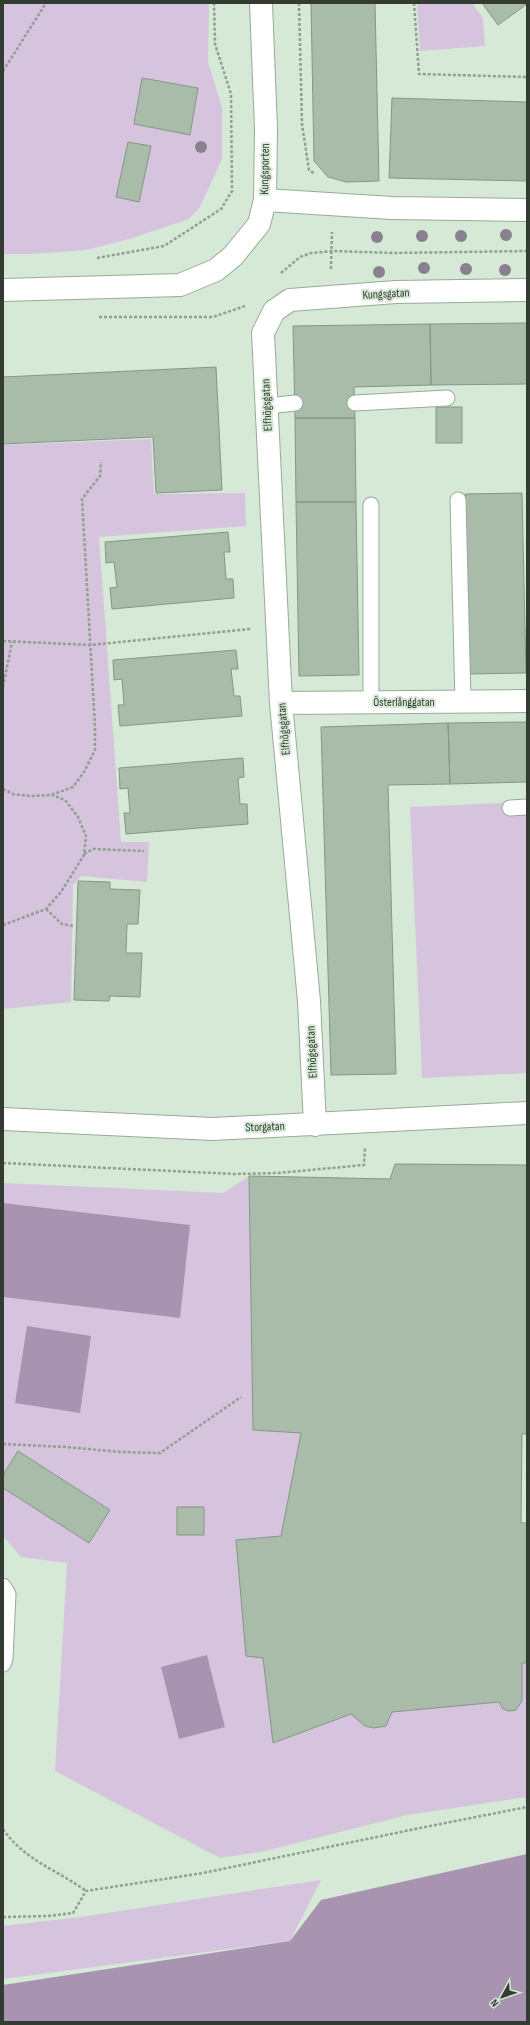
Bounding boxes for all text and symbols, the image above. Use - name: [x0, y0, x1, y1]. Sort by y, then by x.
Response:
- street label: Kungsporten: [257, 143, 273, 195]
- street label: Kungsgatan: [362, 285, 410, 303]
- street label: Elfhögsgatan: [258, 378, 276, 432]
- street label: Österlånggatan: [373, 695, 435, 710]
- street label: Elfhögsgatan: [274, 702, 294, 756]
- street label: Elfhögsgatan: [303, 1025, 321, 1079]
- street label: Storgatan: [245, 1119, 285, 1135]
- north arrow: [482, 1977, 522, 2017]
- text: N: [488, 1997, 502, 2010]

